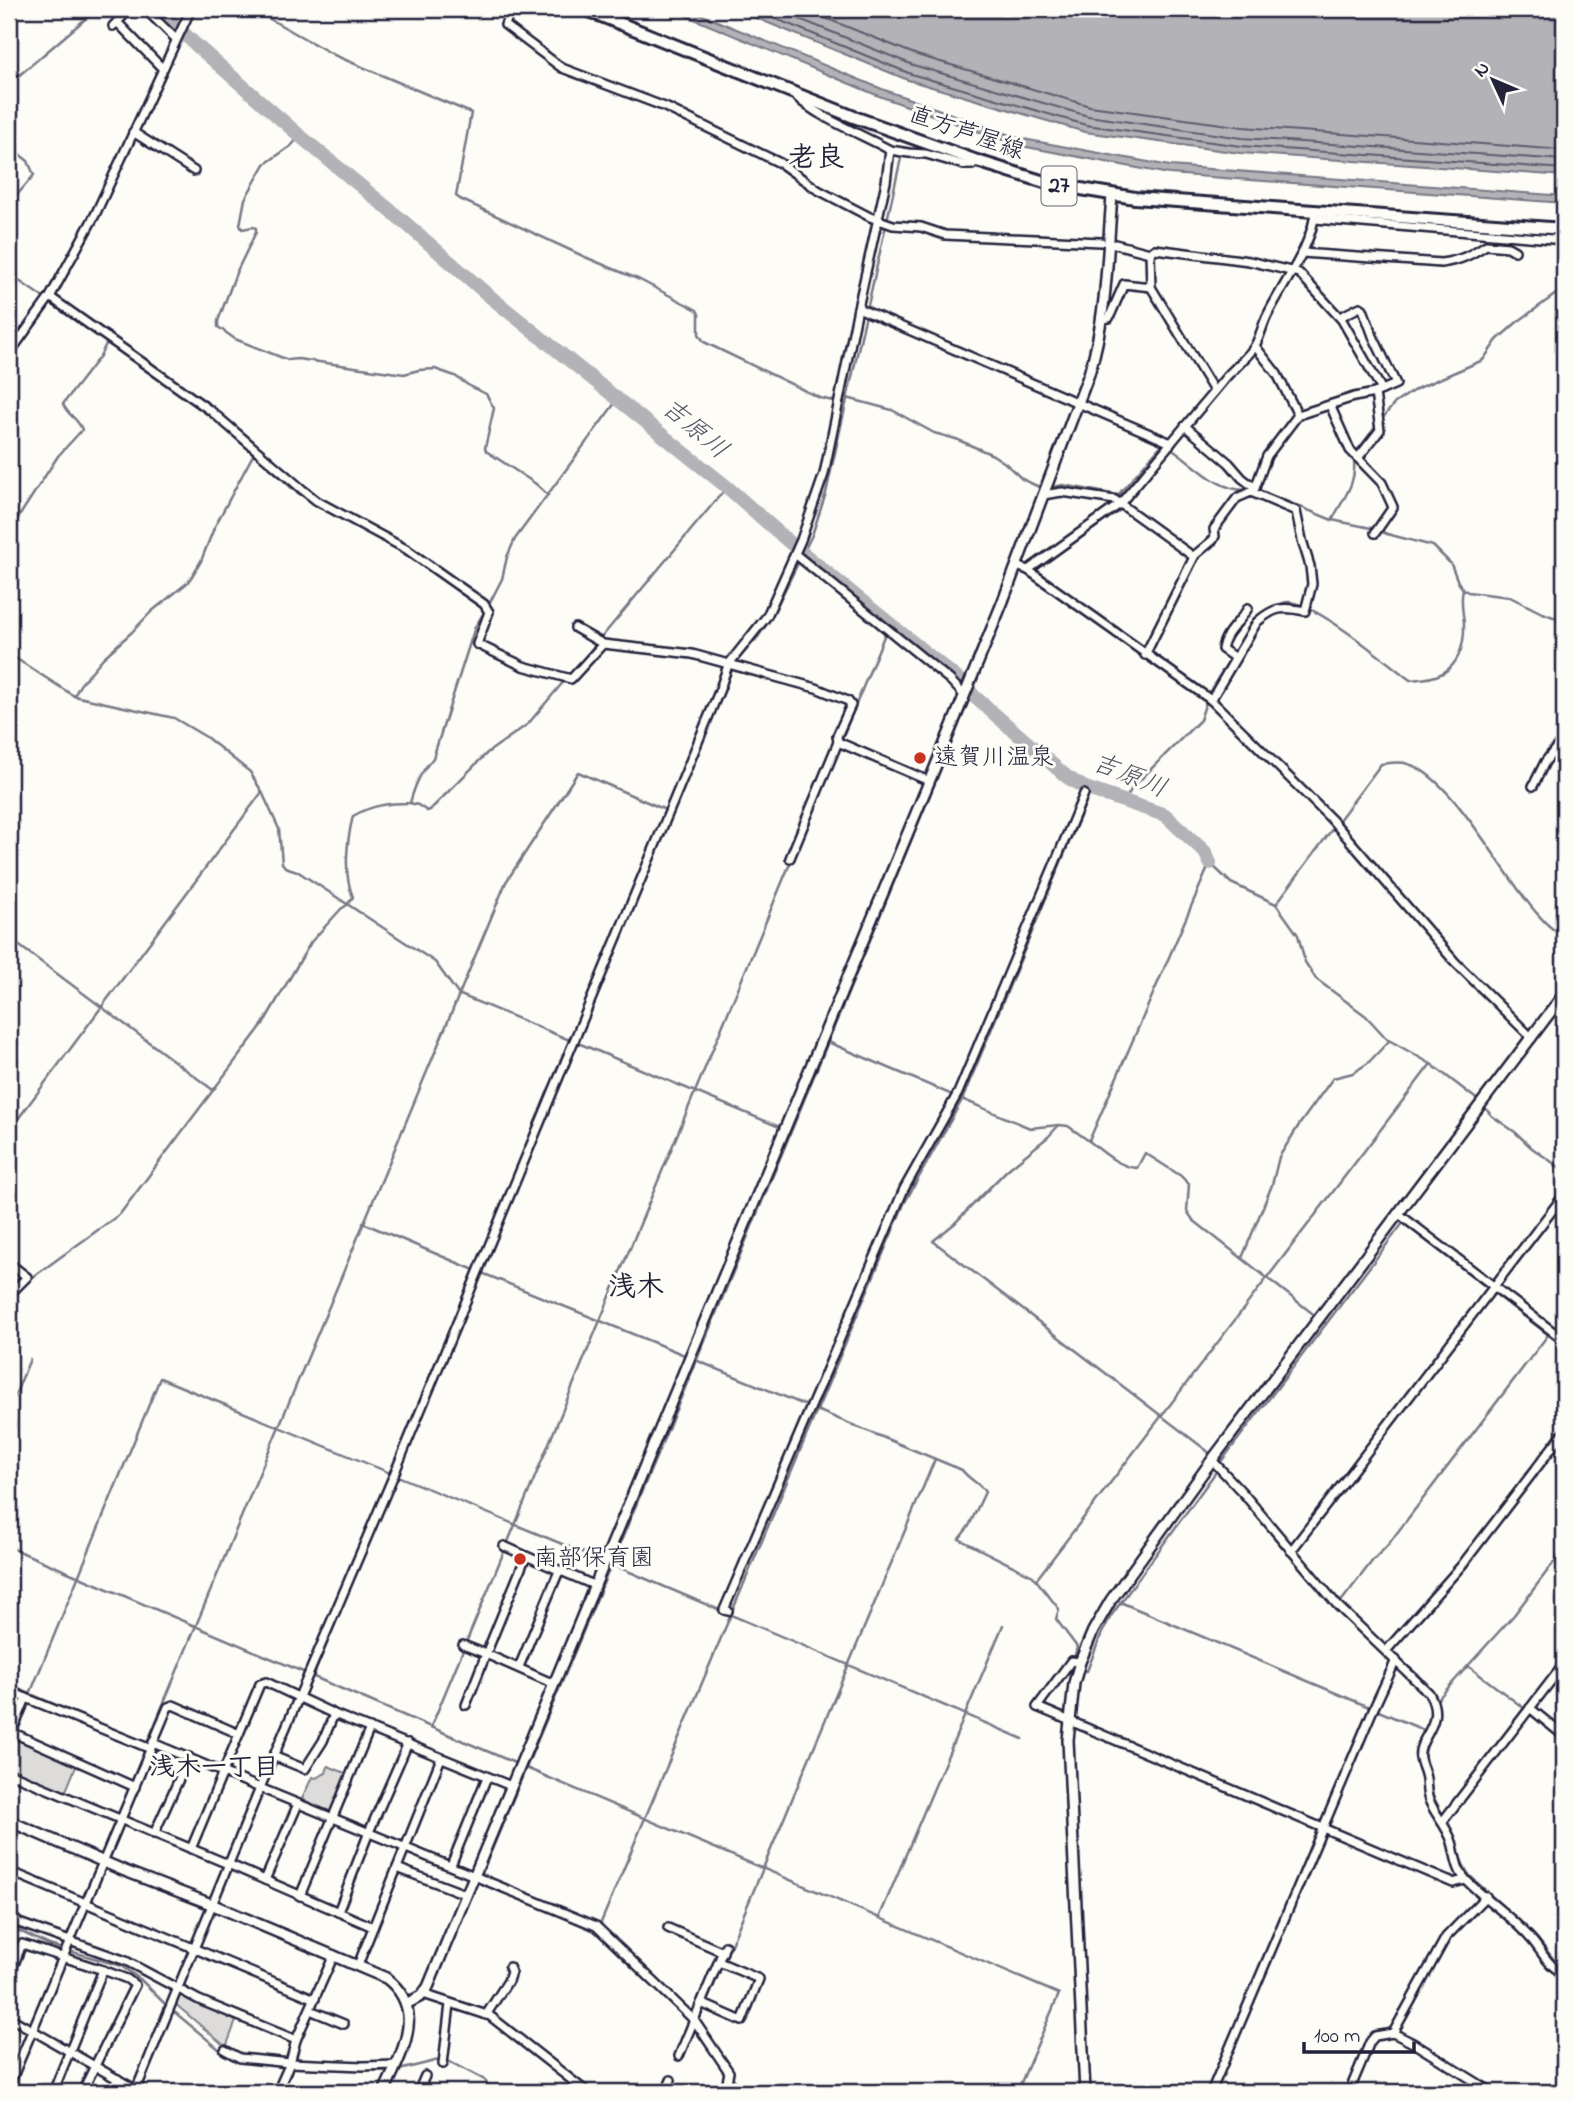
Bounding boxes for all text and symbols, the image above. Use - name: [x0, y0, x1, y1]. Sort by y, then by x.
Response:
- north arrow: [1458, 46, 1528, 116]
- text: N: [1468, 56, 1497, 84]
- street label: 直方芦屋線: [904, 98, 1028, 170]
- district label: 老良: [788, 139, 844, 180]
- road number: 27: [1042, 167, 1076, 206]
- water label: 吉原川: [652, 390, 736, 470]
- place label: 遠賀川温泉: [934, 741, 1054, 776]
- water label: 吉原川: [1086, 745, 1172, 809]
- marker: 遠賀川温泉: [912, 750, 928, 766]
- district label: 浅木: [608, 1268, 664, 1309]
- place label: 南部保育園: [534, 1542, 654, 1577]
- marker: 南部保育園: [512, 1551, 528, 1567]
- district label: 浅木一丁目: [149, 1750, 279, 1788]
- scale bar: [1304, 2010, 1414, 2054]
- text: 100 m: [1314, 2022, 1360, 2052]

